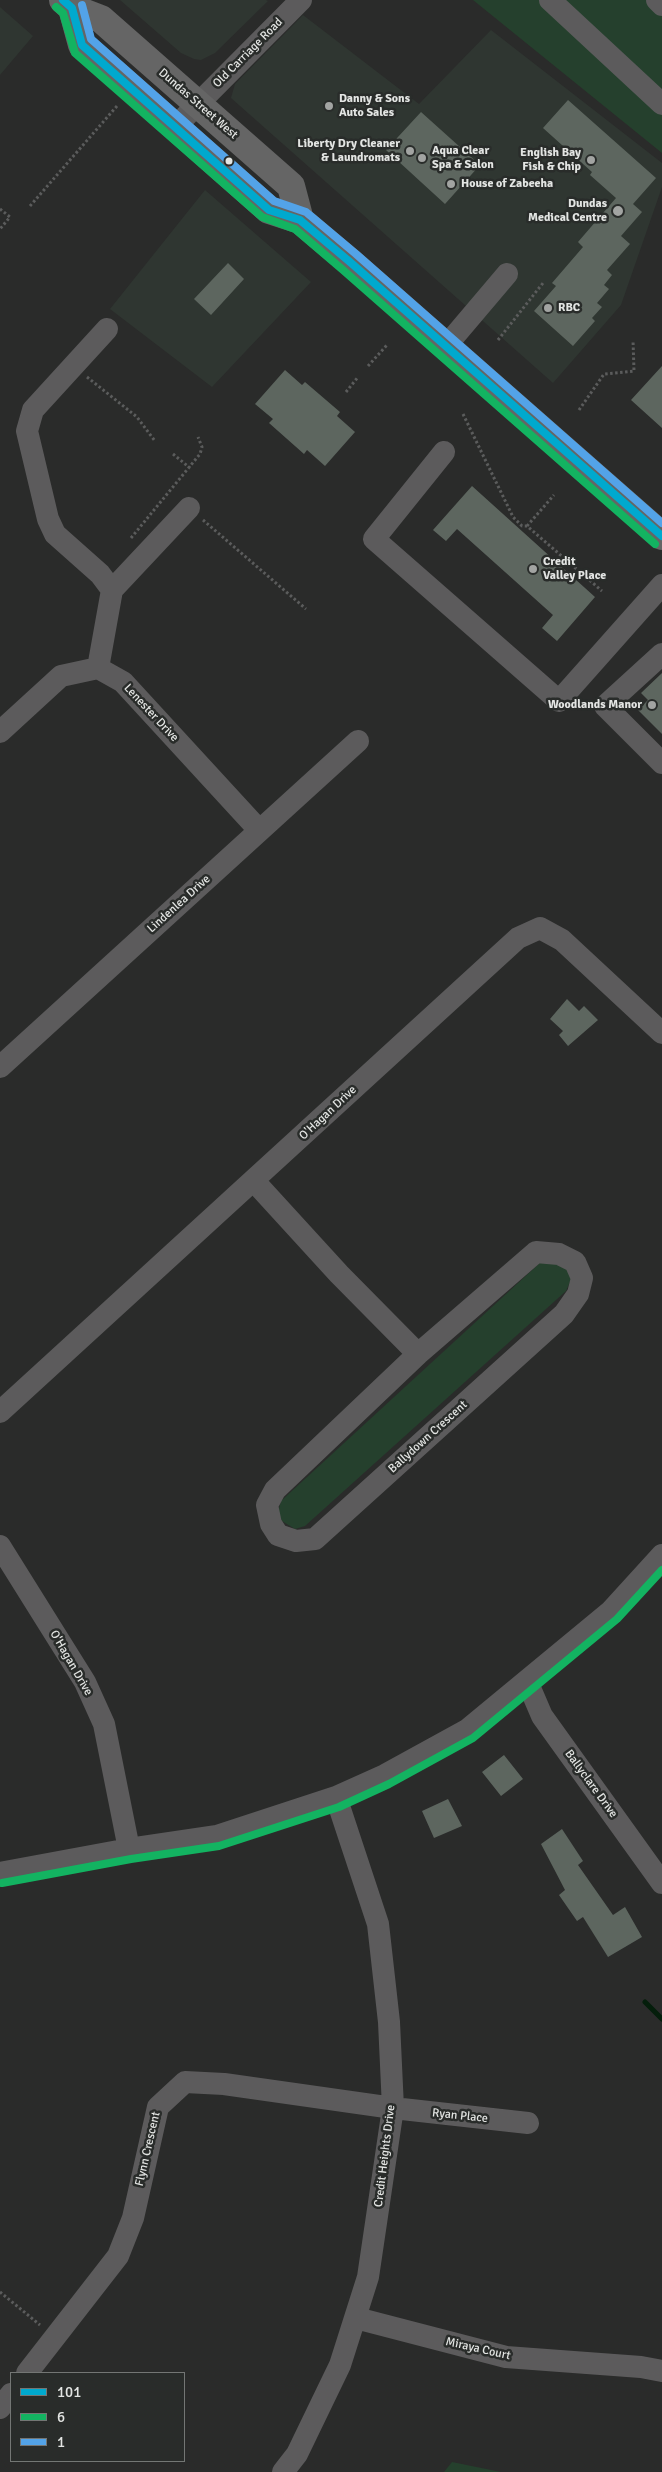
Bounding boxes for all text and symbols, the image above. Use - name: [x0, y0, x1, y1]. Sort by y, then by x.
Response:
- street label: Old Carriage Road: [210, 15, 286, 91]
- street label: Dundas Street West: [155, 66, 241, 142]
- place label: Danny & Sons Auto Sales: [339, 92, 410, 120]
- marker: Danny & Sons Auto Sales: [323, 100, 335, 112]
- place label: Liberty Dry Cleaner & Laundromats: [297, 137, 400, 165]
- place label: Aqua Clear Spa & Salon: [432, 144, 494, 172]
- marker: Liberty Dry Cleaner & Laundromats: [404, 145, 416, 157]
- place label: English Bay Fish & Chip: [520, 146, 581, 174]
- marker: Aqua Clear Spa & Salon: [416, 152, 428, 164]
- marker: English Bay Fish & Chip: [585, 154, 597, 166]
- unlabelled marker: [224, 156, 234, 166]
- place label: House of Zabeeha: [461, 177, 553, 191]
- marker: House of Zabeeha: [445, 178, 457, 190]
- place label: Dundas Medical Centre: [528, 197, 607, 225]
- marker: Dundas Medical Centre: [611, 204, 625, 218]
- place label: RBC: [558, 301, 580, 315]
- marker: RBC: [542, 302, 554, 314]
- place label: Credit Valley Place: [543, 555, 606, 583]
- marker: Credit Valley Place: [527, 563, 539, 575]
- street label: Lenester Drive: [121, 681, 181, 745]
- place label: Woodlands Manor: [548, 698, 642, 712]
- marker: Woodlands Manor: [646, 699, 658, 711]
- street label: Lindenlea Drive: [145, 872, 213, 936]
- street label: O'Hagan Drive: [296, 1083, 360, 1143]
- street label: Ballydown Crescent: [386, 1398, 470, 1476]
- street label: O'Hagan Drive: [47, 1628, 95, 1698]
- street label: Ballyclare Drive: [562, 1747, 620, 1821]
- street label: Credit Heights Drive: [372, 2104, 398, 2208]
- street label: Ryan Place: [431, 2106, 489, 2126]
- street label: Flynn Crescent: [132, 2110, 164, 2188]
- street label: Miraya Court: [444, 2335, 512, 2363]
- legend: [10, 2372, 185, 2462]
- text: 101: [57, 2383, 81, 2401]
- text: 6: [57, 2408, 65, 2426]
- text: 1: [57, 2433, 65, 2451]

